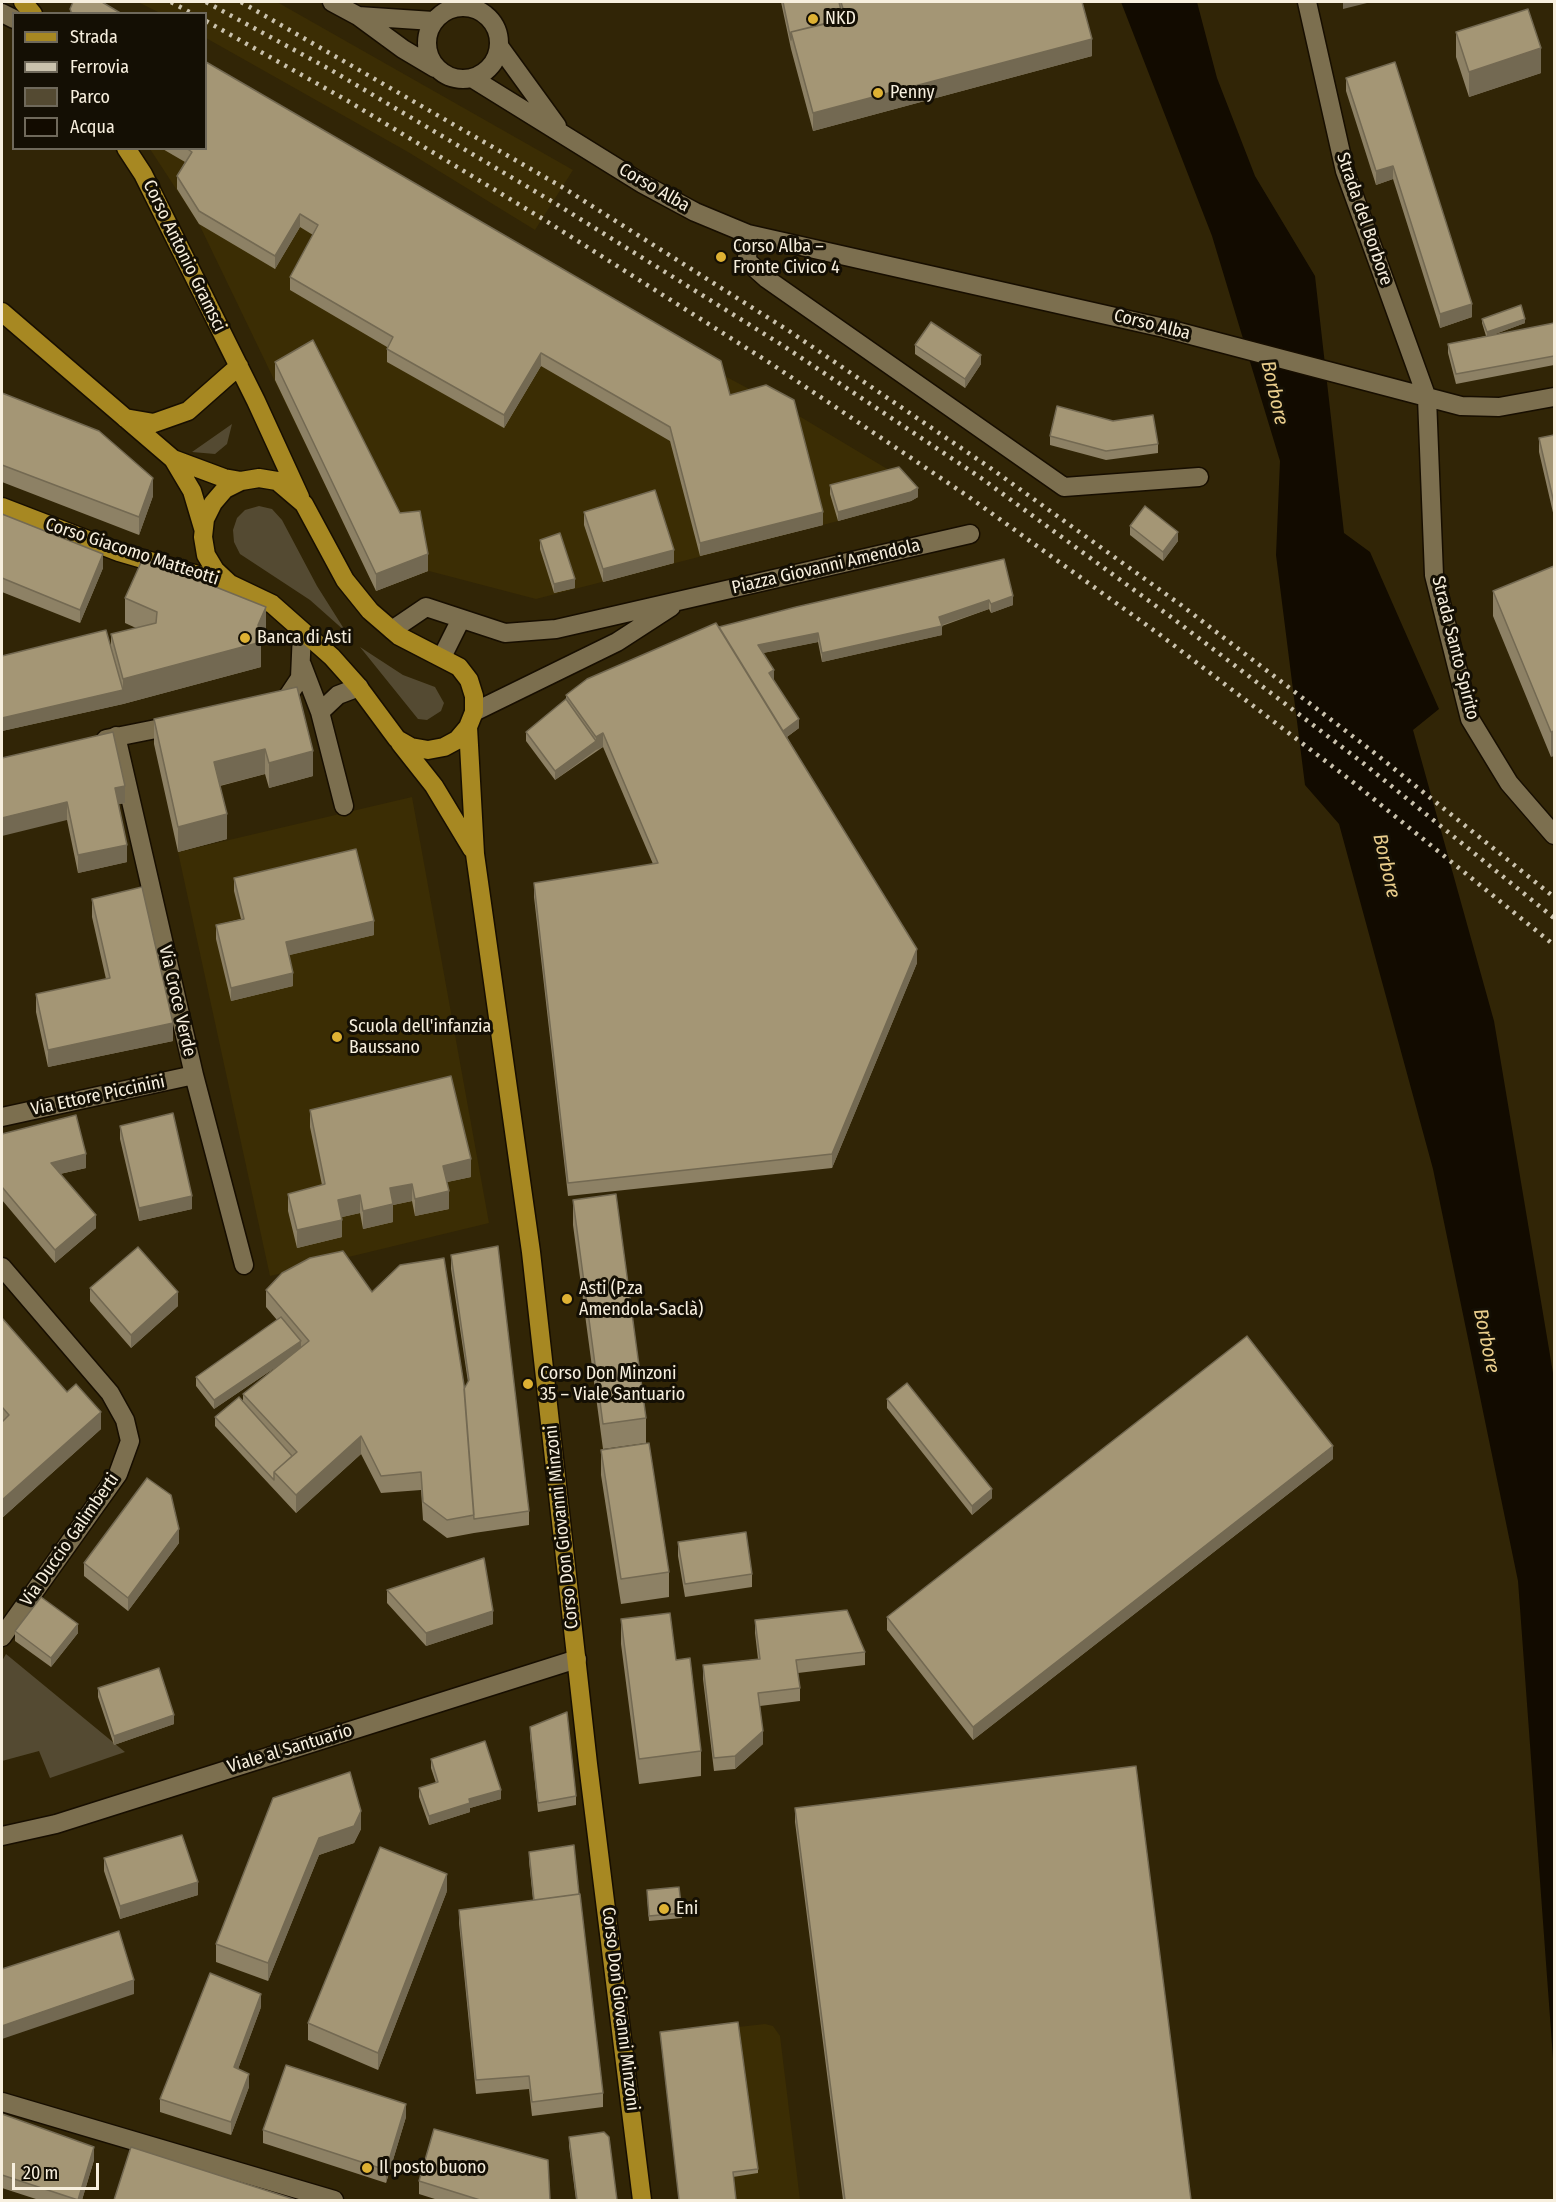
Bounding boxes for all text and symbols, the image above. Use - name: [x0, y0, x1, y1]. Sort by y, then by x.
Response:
- place label: NKD: [825, 8, 856, 30]
- legend: [12, 12, 207, 150]
- marker: NKD: [806, 12, 820, 26]
- text: Strada: [70, 26, 118, 48]
- text: Ferrovia: [70, 56, 129, 78]
- place label: Penny: [890, 82, 935, 104]
- text: Parco: [70, 86, 110, 108]
- marker: Penny: [871, 86, 885, 100]
- text: Acqua: [70, 116, 115, 138]
- street label: Strada del Borbore: [1331, 150, 1397, 288]
- street label: Corso Alba: [615, 159, 693, 217]
- street label: Corso Antonio Gramsci: [138, 177, 230, 335]
- place label: Corso Alba – Fronte Civico 4: [733, 236, 840, 278]
- marker: Corso Alba – Fronte Civico 4: [714, 250, 728, 264]
- street label: Corso Alba: [1111, 305, 1193, 345]
- water label: Borbore: [1255, 359, 1293, 427]
- street label: Corso Giacomo Matteotti: [42, 514, 222, 590]
- street label: Piazza Giovanni Amendola: [730, 535, 922, 599]
- street label: Strada Santo Spirito: [1427, 574, 1483, 722]
- place label: Banca di Asti: [257, 627, 352, 649]
- marker: Banca di Asti: [238, 631, 252, 645]
- water label: Borbore: [1367, 832, 1405, 900]
- street label: Via Croce Verde: [154, 943, 200, 1059]
- place label: Scuola dell'infanzia Baussano: [349, 1016, 491, 1058]
- marker: Scuola dell'infanzia Baussano: [330, 1030, 344, 1044]
- street label: Via Ettore Piccinini: [29, 1071, 167, 1121]
- place label: Asti (P.za Amendola-Saclà): [579, 1278, 703, 1320]
- marker: Asti (P.za Amendola-Saclà): [560, 1292, 574, 1306]
- water label: Borbore: [1467, 1307, 1505, 1375]
- place label: Corso Don Minzoni 35 – Viale Santuario: [540, 1363, 685, 1406]
- marker: Corso Don Minzoni 35 – Viale Santuario: [521, 1377, 535, 1391]
- street label: Corso Don Giovanni Minzoni: [541, 1424, 583, 1630]
- street label: Via Duccio Galimberti: [16, 1469, 124, 1611]
- street label: Viale al Santuario: [225, 1720, 355, 1778]
- place label: Eni: [676, 1898, 698, 1920]
- marker: Eni: [657, 1902, 671, 1916]
- street label: Corso Don Giovanni Minzoni: [597, 1906, 643, 2112]
- scale bar: [15, 2151, 102, 2189]
- place label: Il posto buono: [379, 2157, 486, 2179]
- marker: Il posto buono: [360, 2161, 374, 2175]
- text: 20 m: [23, 2162, 58, 2184]

